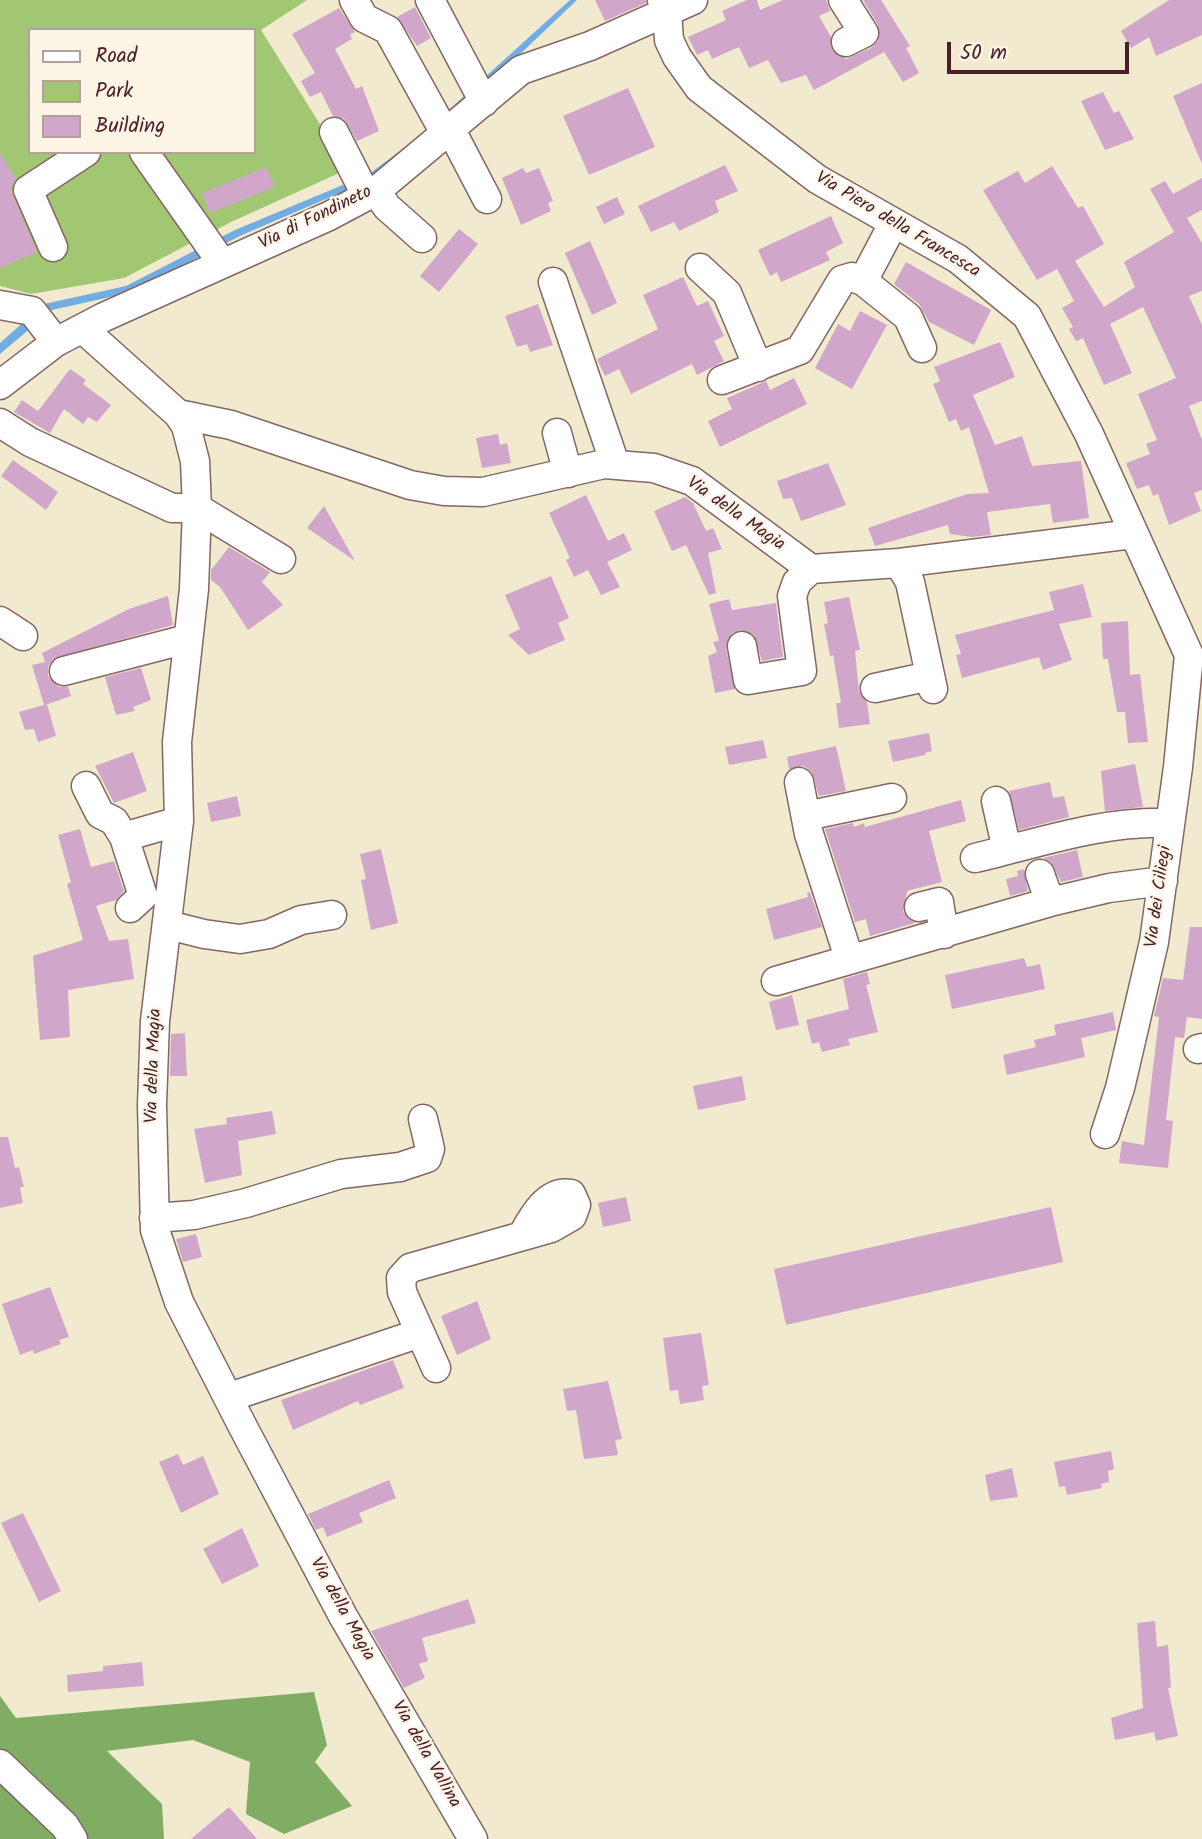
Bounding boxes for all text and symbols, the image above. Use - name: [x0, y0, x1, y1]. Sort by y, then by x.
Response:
- legend: [28, 28, 256, 154]
- scale bar: [950, 28, 1132, 72]
- text: 50 m: [960, 37, 1007, 70]
- text: Road: [95, 40, 137, 73]
- text: Park: [95, 75, 133, 108]
- text: Building: [95, 110, 165, 143]
- street label: Via Piero della Francesca: [811, 168, 983, 284]
- street label: Via di Fondineto: [256, 182, 376, 256]
- street label: Via della Magia: [682, 473, 788, 557]
- street label: Via dei Ciliegi: [1142, 845, 1178, 949]
- street label: Via della Magia: [142, 1008, 168, 1124]
- street label: Via della Magia: [304, 1554, 378, 1666]
- street label: Via della Vallina: [386, 1698, 464, 1812]

